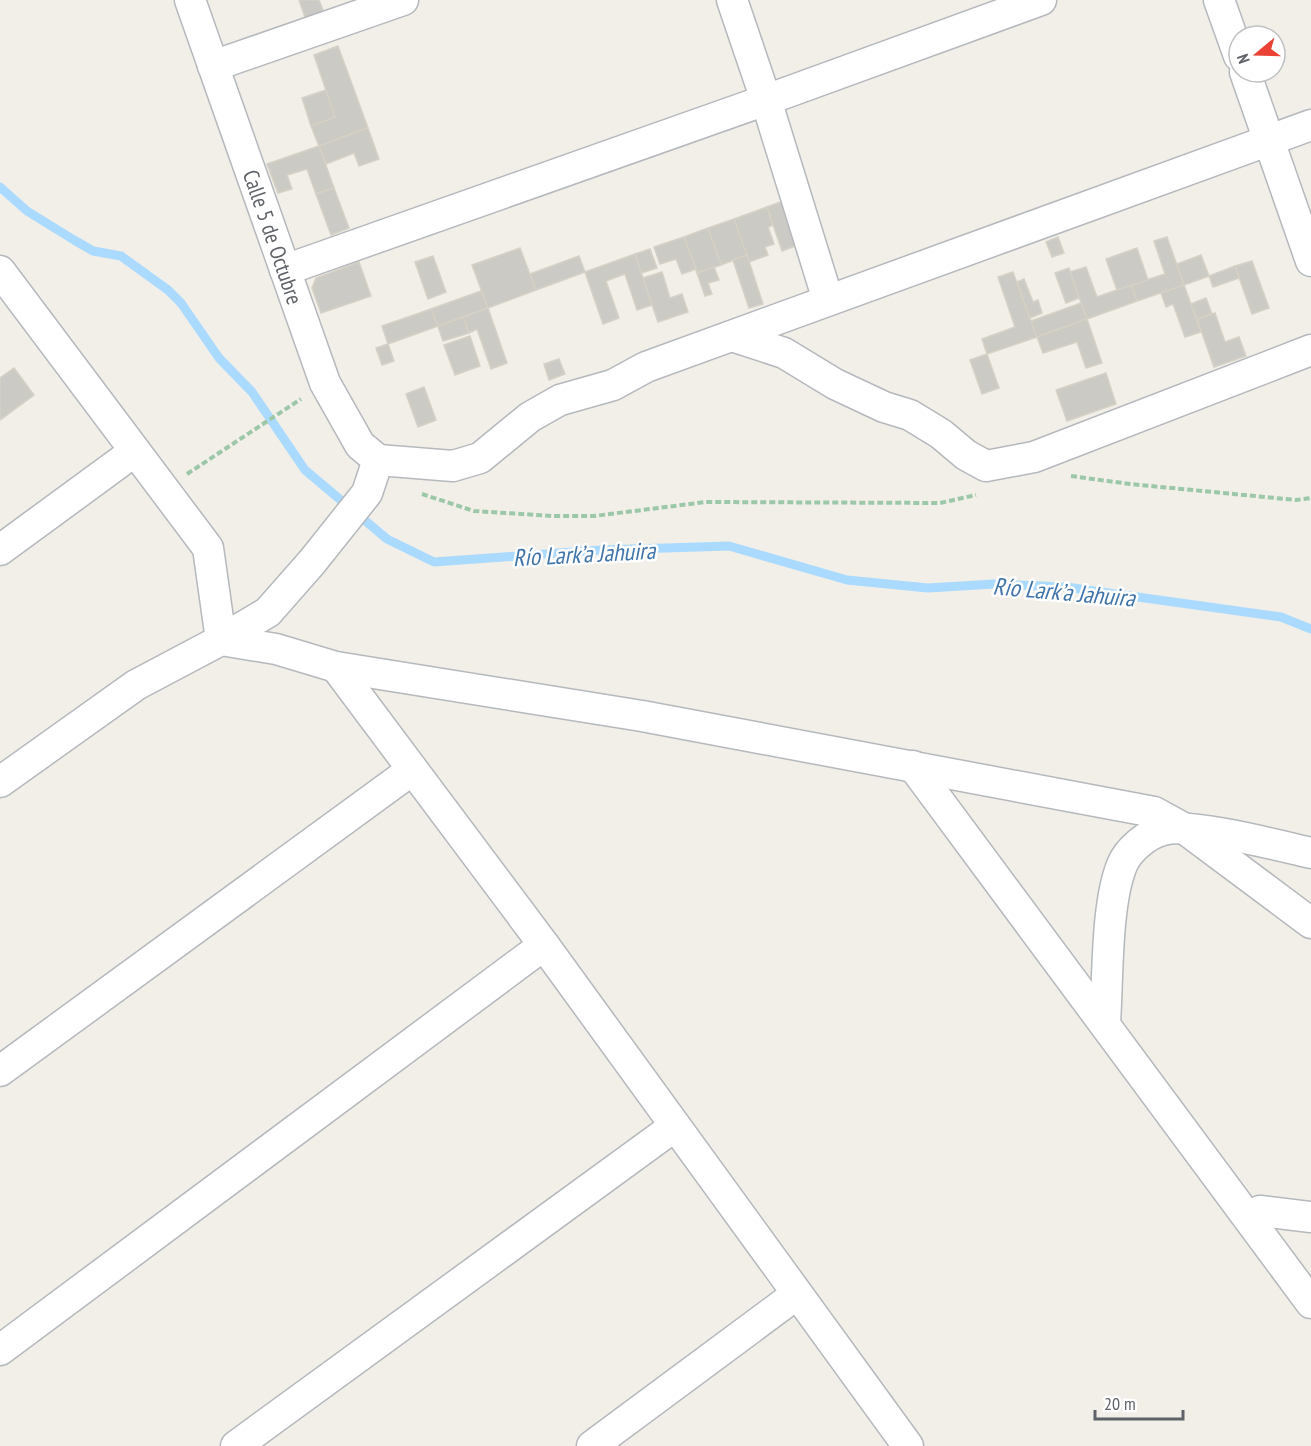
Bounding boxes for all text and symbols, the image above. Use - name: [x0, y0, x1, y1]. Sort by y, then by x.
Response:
- north arrow: [1227, 24, 1287, 84]
- text: N: [1232, 52, 1254, 66]
- street label: Calle 5 de Octubre: [237, 166, 309, 308]
- water label: Río Lark’a Jahuira: [512, 535, 657, 573]
- water label: Río Lark’a Jahuira: [992, 570, 1138, 614]
- scale bar: [1095, 1383, 1184, 1421]
- text: 20 m: [1104, 1392, 1136, 1415]

